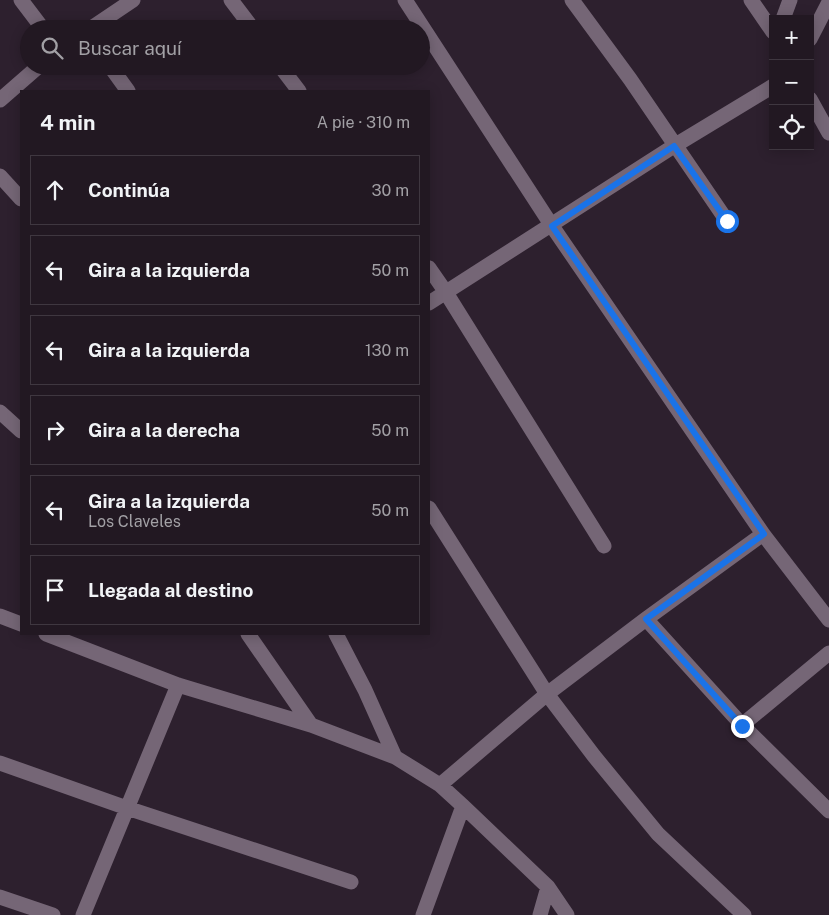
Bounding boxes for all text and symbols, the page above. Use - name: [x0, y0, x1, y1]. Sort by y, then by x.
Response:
- map controls: [769, 15, 814, 150]
- button: +: [769, 15, 814, 60]
- search box: [20, 20, 430, 75]
- icon: search: [38, 34, 66, 62]
- text: Buscar aquí: [78, 37, 182, 59]
- button: −: [769, 60, 814, 105]
- button: locate: [769, 105, 814, 150]
- text: 4 min: [40, 110, 95, 135]
- text: A pie · 310 m: [317, 113, 410, 132]
- icon: ahead: [41, 176, 69, 204]
- text: Continúa: [88, 179, 170, 201]
- text: 30 m: [372, 181, 409, 200]
- route start: [716, 210, 739, 233]
- icon: left: [41, 256, 69, 284]
- text: Gira a la izquierda: [88, 259, 250, 281]
- text: 50 m: [371, 261, 409, 280]
- icon: left: [41, 336, 69, 364]
- text: Gira a la izquierda: [88, 339, 250, 361]
- text: 130 m: [365, 341, 409, 360]
- icon: right: [41, 416, 69, 444]
- text: Gira a la derecha: [88, 419, 240, 441]
- text: 50 m: [371, 421, 409, 440]
- text: Gira a la izquierda: [88, 490, 250, 512]
- icon: left: [41, 496, 69, 524]
- text: 50 m: [371, 501, 409, 520]
- text: Los Claveles: [88, 512, 181, 531]
- icon: arrive: [41, 576, 69, 604]
- text: Llegada al destino: [88, 579, 253, 601]
- route end: [731, 715, 754, 738]

